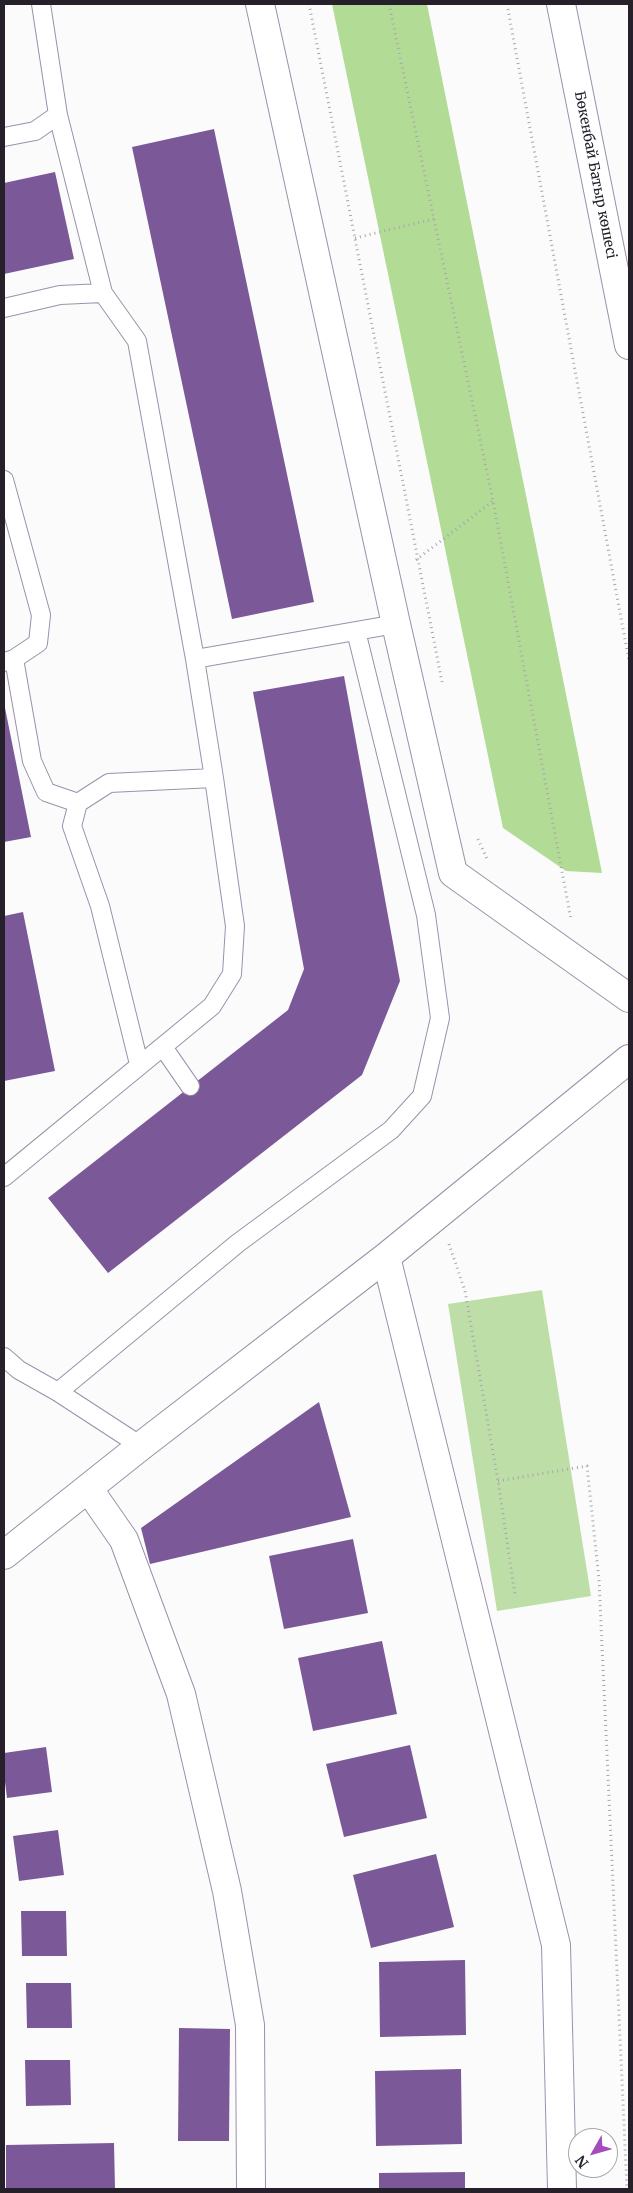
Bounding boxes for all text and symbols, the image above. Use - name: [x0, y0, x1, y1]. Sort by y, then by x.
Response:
- street label: Бөкенбай Батыр көшесі: [570, 90, 620, 260]
- north arrow: [568, 2128, 618, 2178]
- text: N: [571, 2152, 592, 2172]

